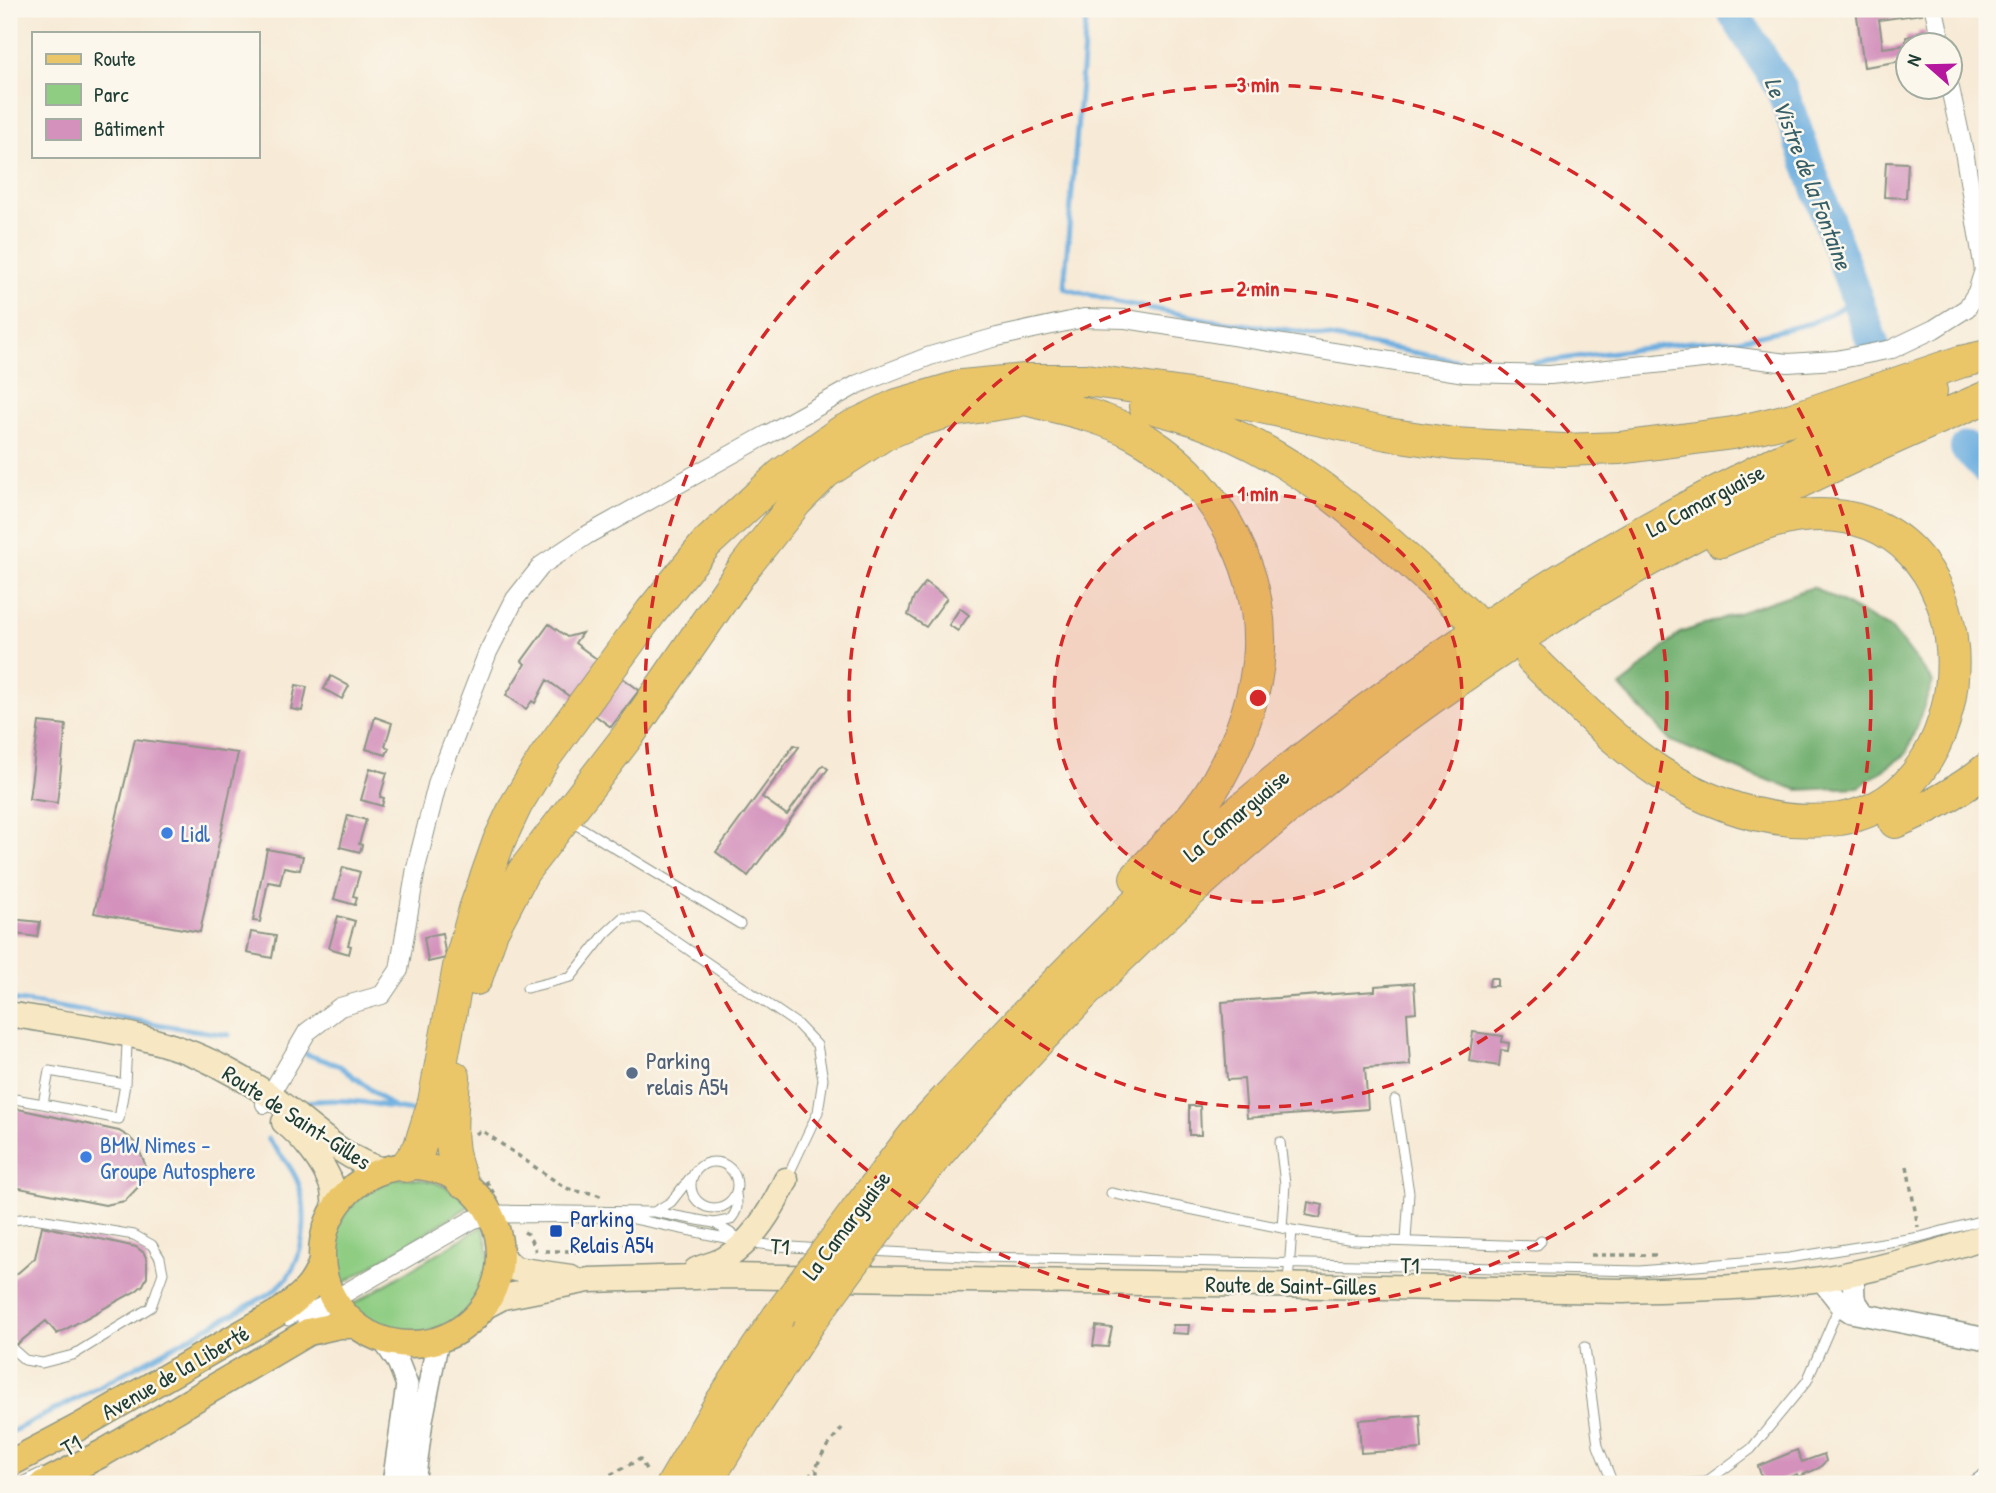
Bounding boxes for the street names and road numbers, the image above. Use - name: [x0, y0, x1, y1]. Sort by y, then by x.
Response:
- street label: La Camarguaise: [1641, 456, 1769, 544]
- street label: La Camarguaise: [1176, 761, 1296, 869]
- street label: Route de Saint-Gilles: [217, 1057, 377, 1177]
- street label: La Camarguaise: [795, 1164, 897, 1286]
- street label: T1: [769, 1230, 791, 1262]
- street label: T1: [1400, 1249, 1420, 1281]
- street label: Route de Saint-Gilles: [1205, 1268, 1377, 1302]
- street label: Avenue de la Liberté: [95, 1317, 255, 1427]
- street label: T1: [55, 1427, 87, 1463]

